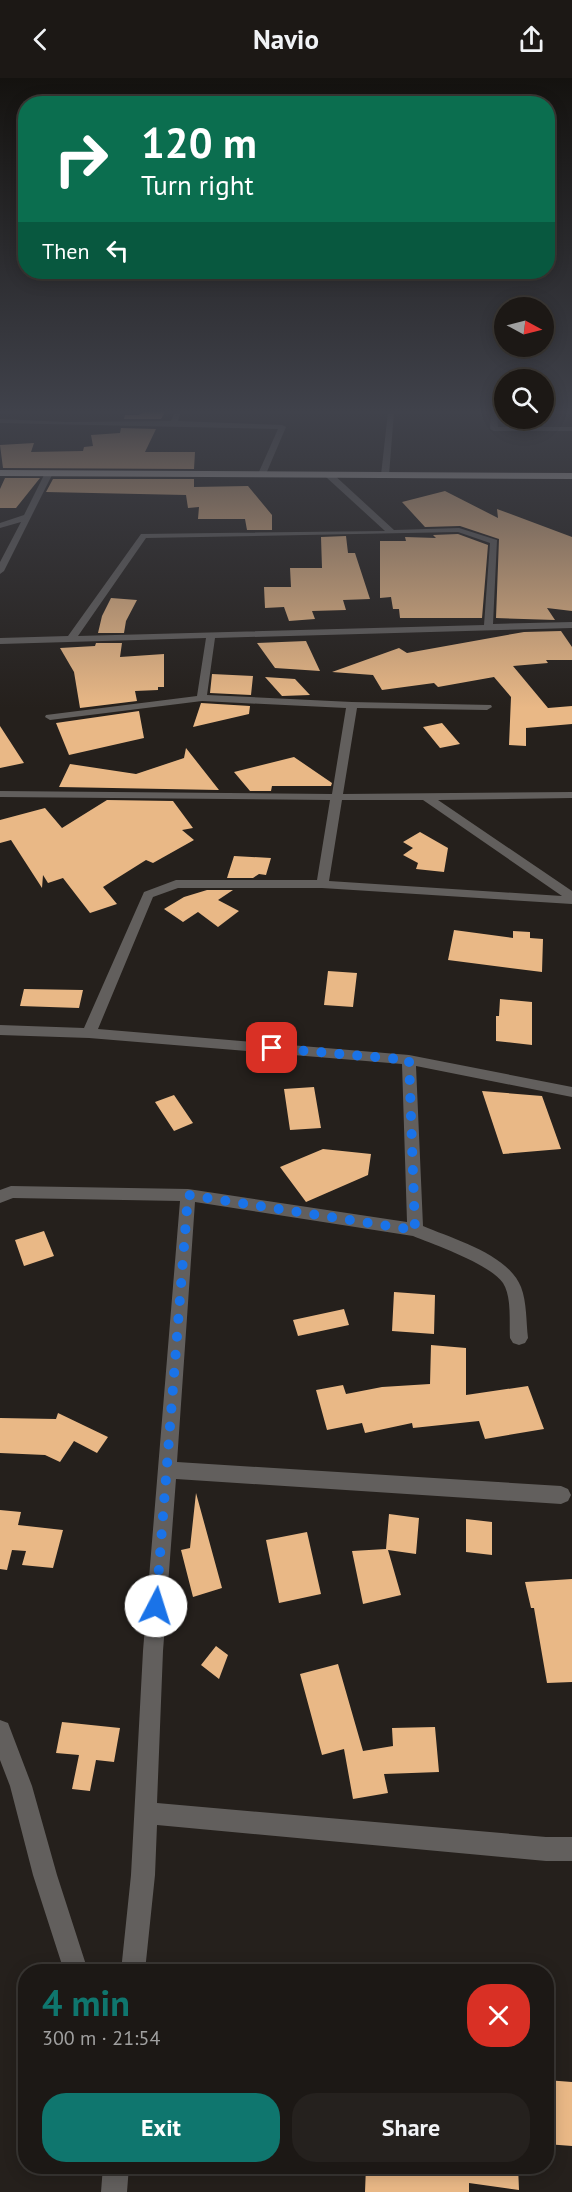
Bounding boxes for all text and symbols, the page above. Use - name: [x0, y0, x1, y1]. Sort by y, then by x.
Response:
- text: Navio: [253, 22, 319, 56]
- icon: back: [24, 23, 57, 56]
- icon: share: [515, 23, 548, 56]
- text: 120 m: [141, 115, 257, 170]
- icon: right: [42, 120, 120, 198]
- text: Turn right: [141, 168, 254, 202]
- icon: left: [101, 234, 134, 267]
- text: Then: [42, 237, 89, 265]
- north arrow: [494, 297, 554, 357]
- map controls: [494, 297, 554, 429]
- button: search: [494, 369, 554, 429]
- pin: [246, 1022, 297, 1073]
- icon: arrive: [255, 1031, 288, 1064]
- position arrow: [124, 1574, 188, 1638]
- text: 4 min: [42, 1979, 130, 2026]
- button: close: [467, 1984, 530, 2047]
- text: 300 m · 21:54: [42, 2025, 160, 2051]
- button: Exit: [42, 2093, 280, 2162]
- button: Share: [292, 2093, 530, 2162]

